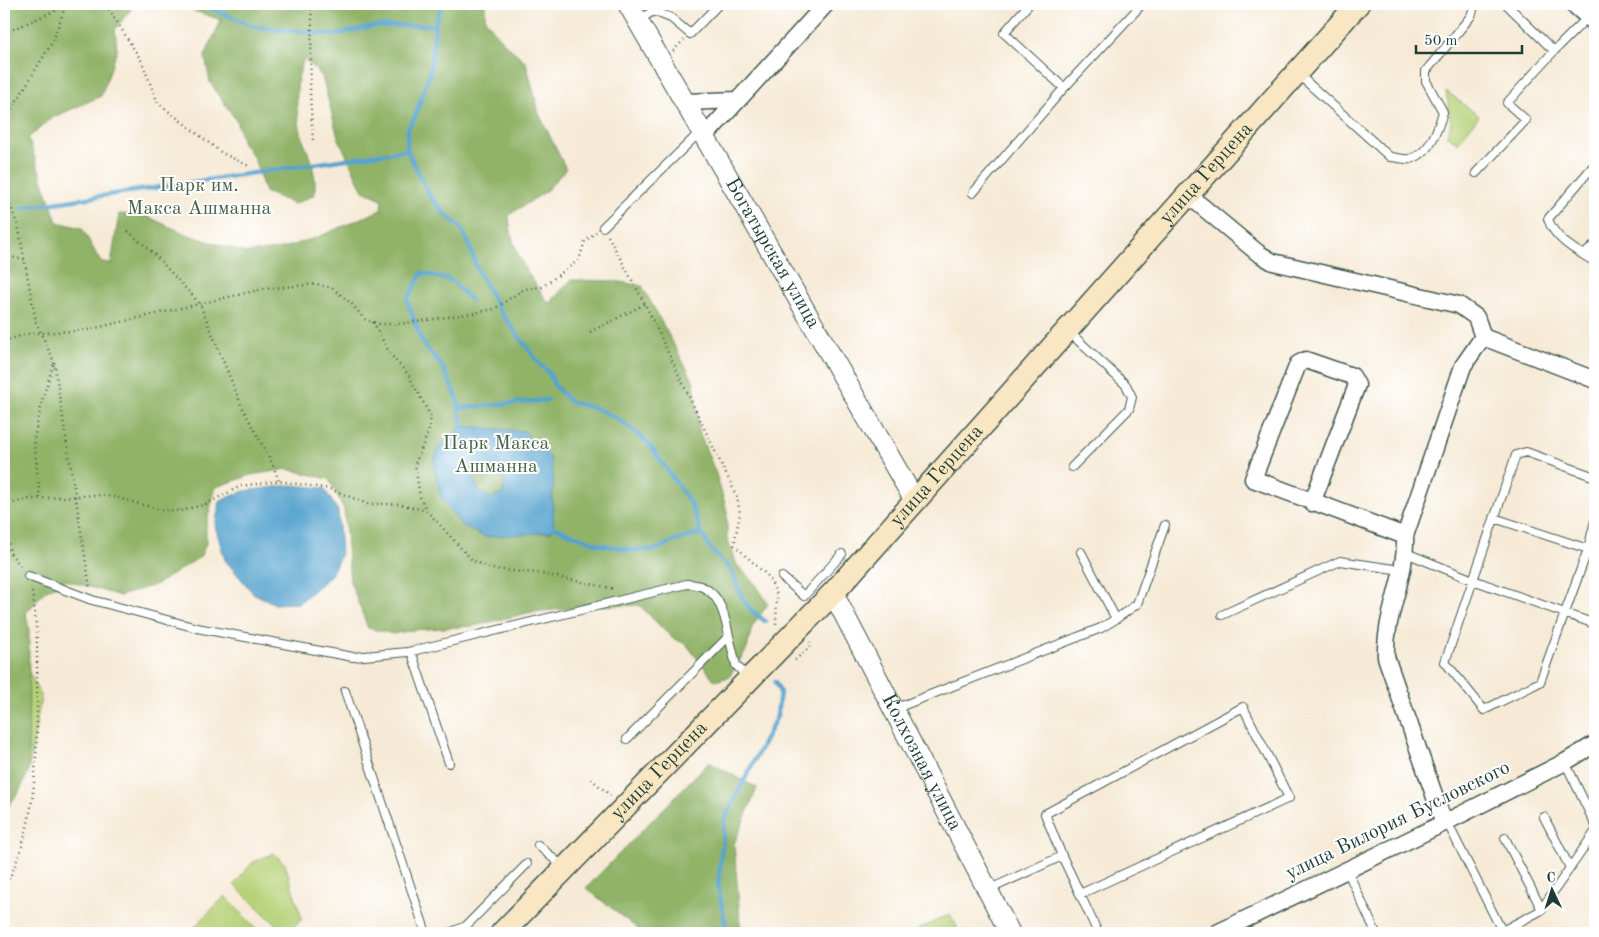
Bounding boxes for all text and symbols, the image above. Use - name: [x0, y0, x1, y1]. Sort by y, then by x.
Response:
- scale bar: [1416, 22, 1523, 54]
- text: 50 m: [1424, 34, 1458, 49]
- street label: улица Герцена: [1156, 119, 1257, 229]
- street label: Богатырская улица: [721, 175, 823, 332]
- park label: Парк им. Макса Ашманна: [127, 176, 271, 219]
- street label: улица Герцена: [887, 421, 988, 531]
- park label: Парк Макса Ашманна: [443, 434, 550, 477]
- street label: Колхозная улица: [877, 691, 965, 834]
- street label: улица Герцена: [607, 718, 712, 824]
- street label: улица Вилория Бусловского: [1283, 758, 1513, 884]
- north arrow: [1526, 864, 1576, 914]
- text: С: [1546, 871, 1556, 885]

